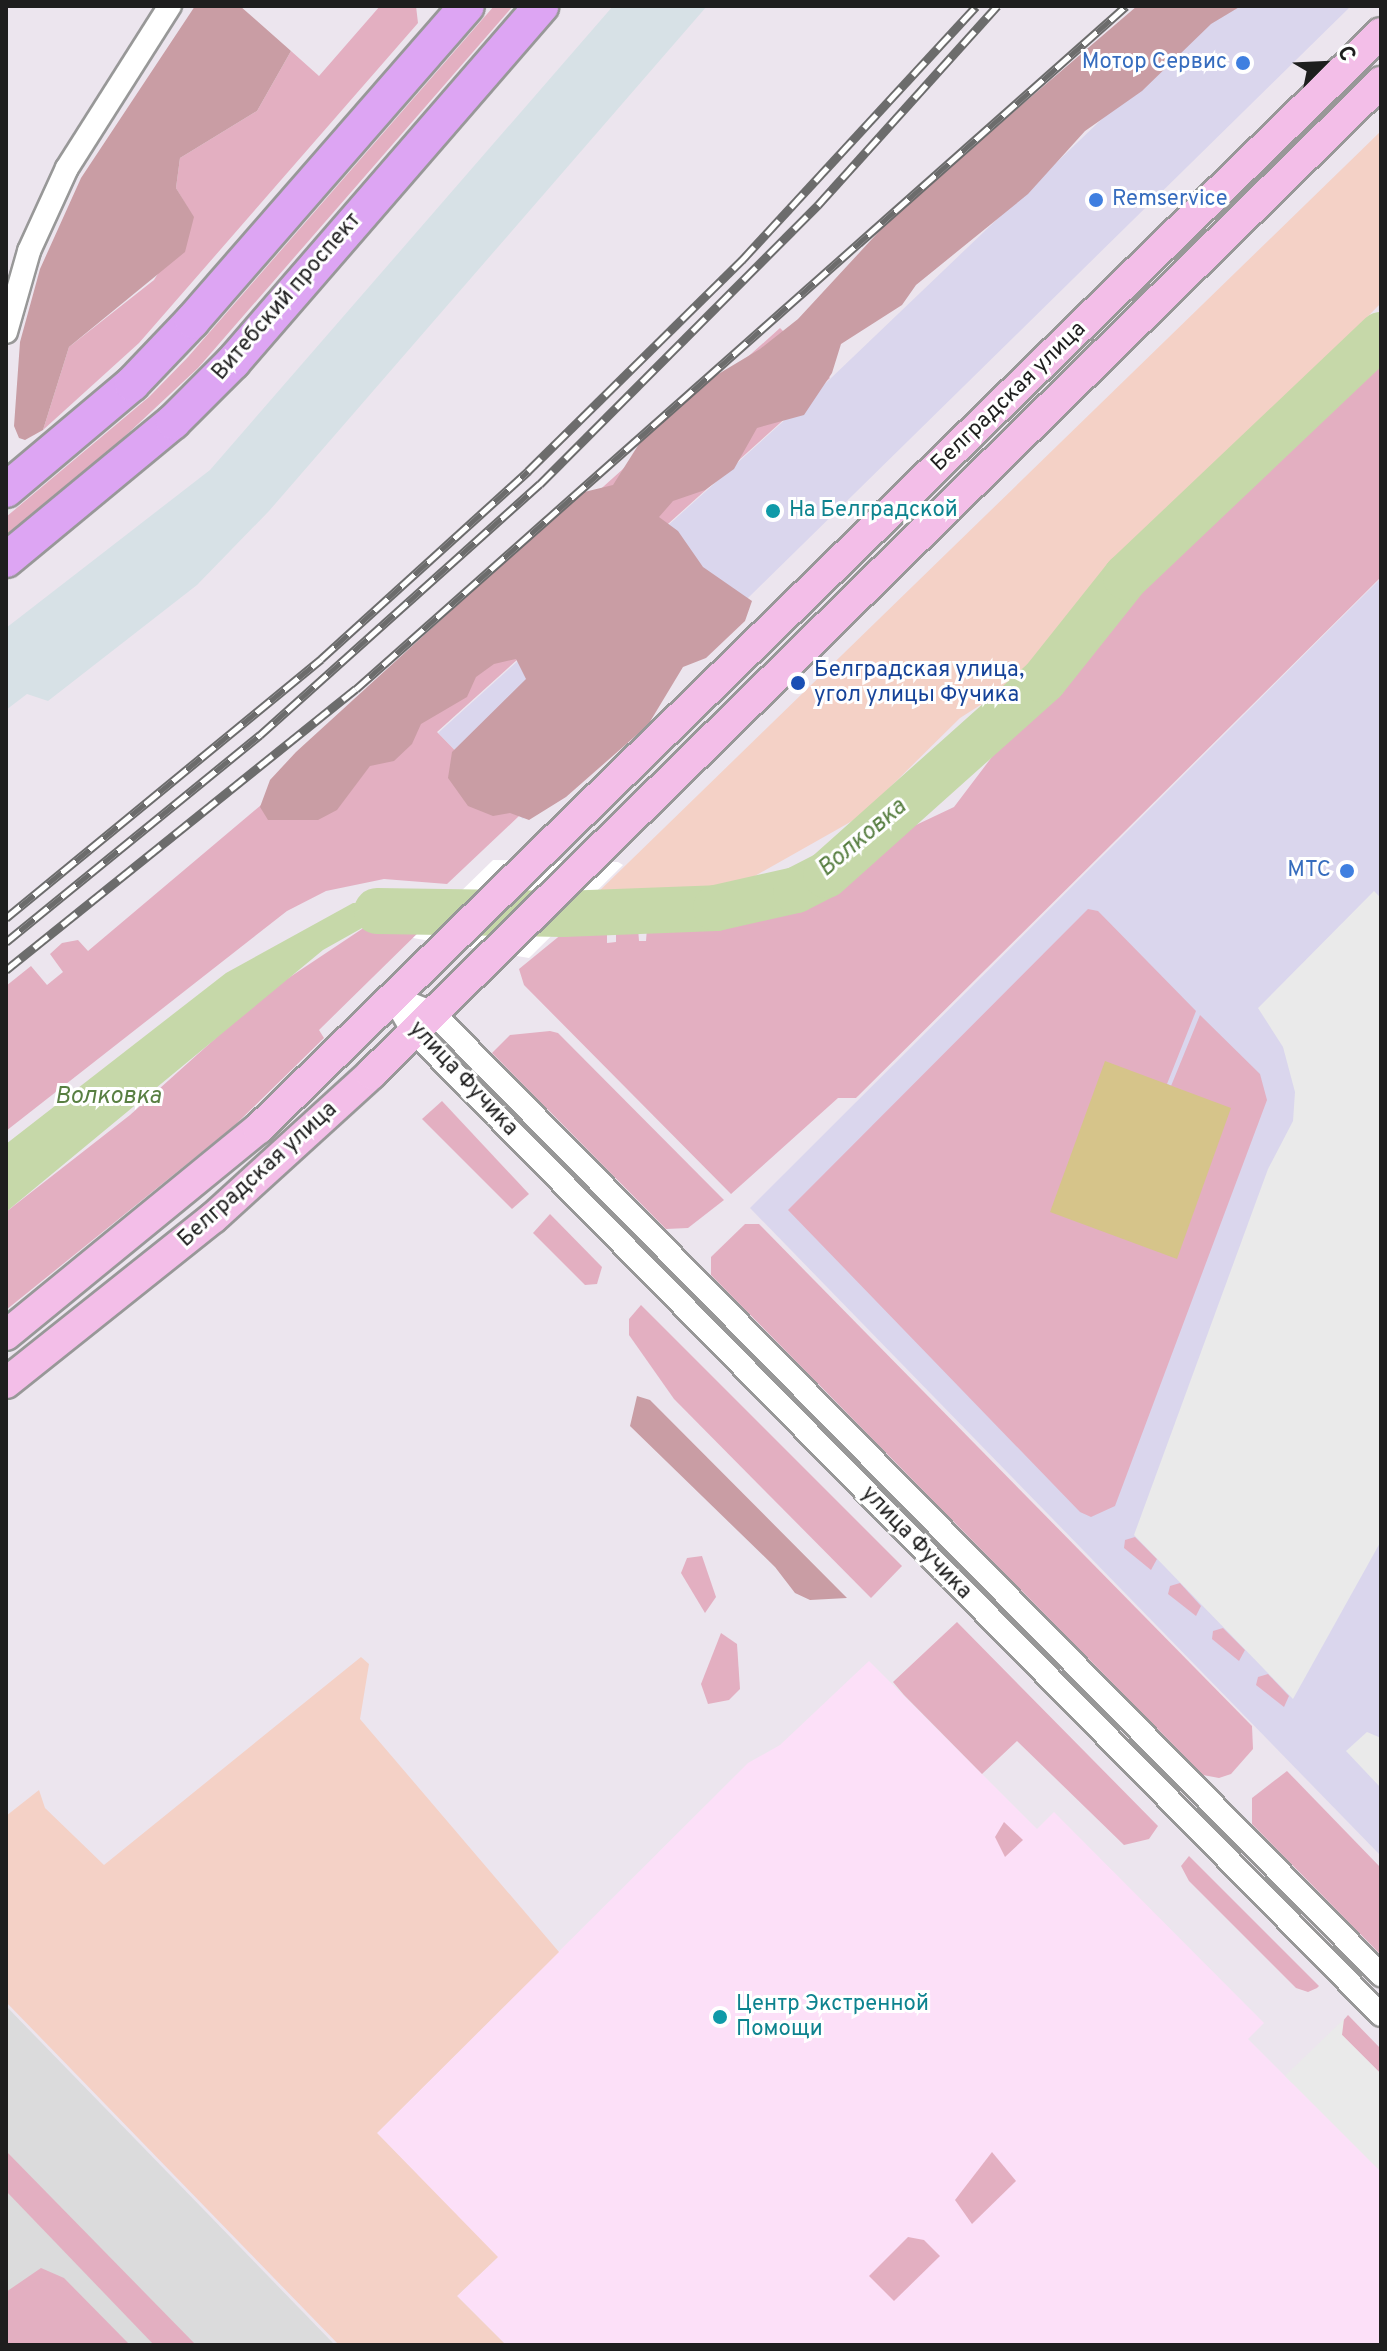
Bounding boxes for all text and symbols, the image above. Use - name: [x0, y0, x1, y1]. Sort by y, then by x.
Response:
- north arrow: [1283, 24, 1363, 104]
- text: С: [1330, 42, 1361, 66]
- place label: Мотор Сервис: [1082, 50, 1227, 76]
- marker: Мотор Сервис: [1234, 54, 1252, 72]
- place label: Remservice: [1112, 187, 1228, 213]
- marker: Remservice: [1087, 191, 1105, 209]
- street label: Витебский проспект: [207, 208, 367, 386]
- street label: Белградская улица: [926, 316, 1092, 478]
- place label: На Белградской: [789, 498, 958, 524]
- marker: На Белградской: [764, 502, 782, 520]
- place label: Белградская улица, угол улицы Фучика: [814, 657, 1024, 708]
- marker: Белградская улица, угол улицы Фучика: [789, 674, 807, 692]
- water label: Волковка: [813, 794, 913, 884]
- place label: МТС: [1287, 858, 1331, 884]
- marker: МТС: [1338, 862, 1356, 880]
- street label: улица Фучика: [403, 1016, 523, 1142]
- water label: Волковка: [55, 1084, 161, 1112]
- street label: Белградская улица: [173, 1097, 343, 1253]
- street label: улица Фучика: [855, 1481, 977, 1605]
- place label: Центр Экстренной Помощи: [736, 1991, 929, 2042]
- marker: Центр Экстренной Помощи: [711, 2008, 729, 2026]

